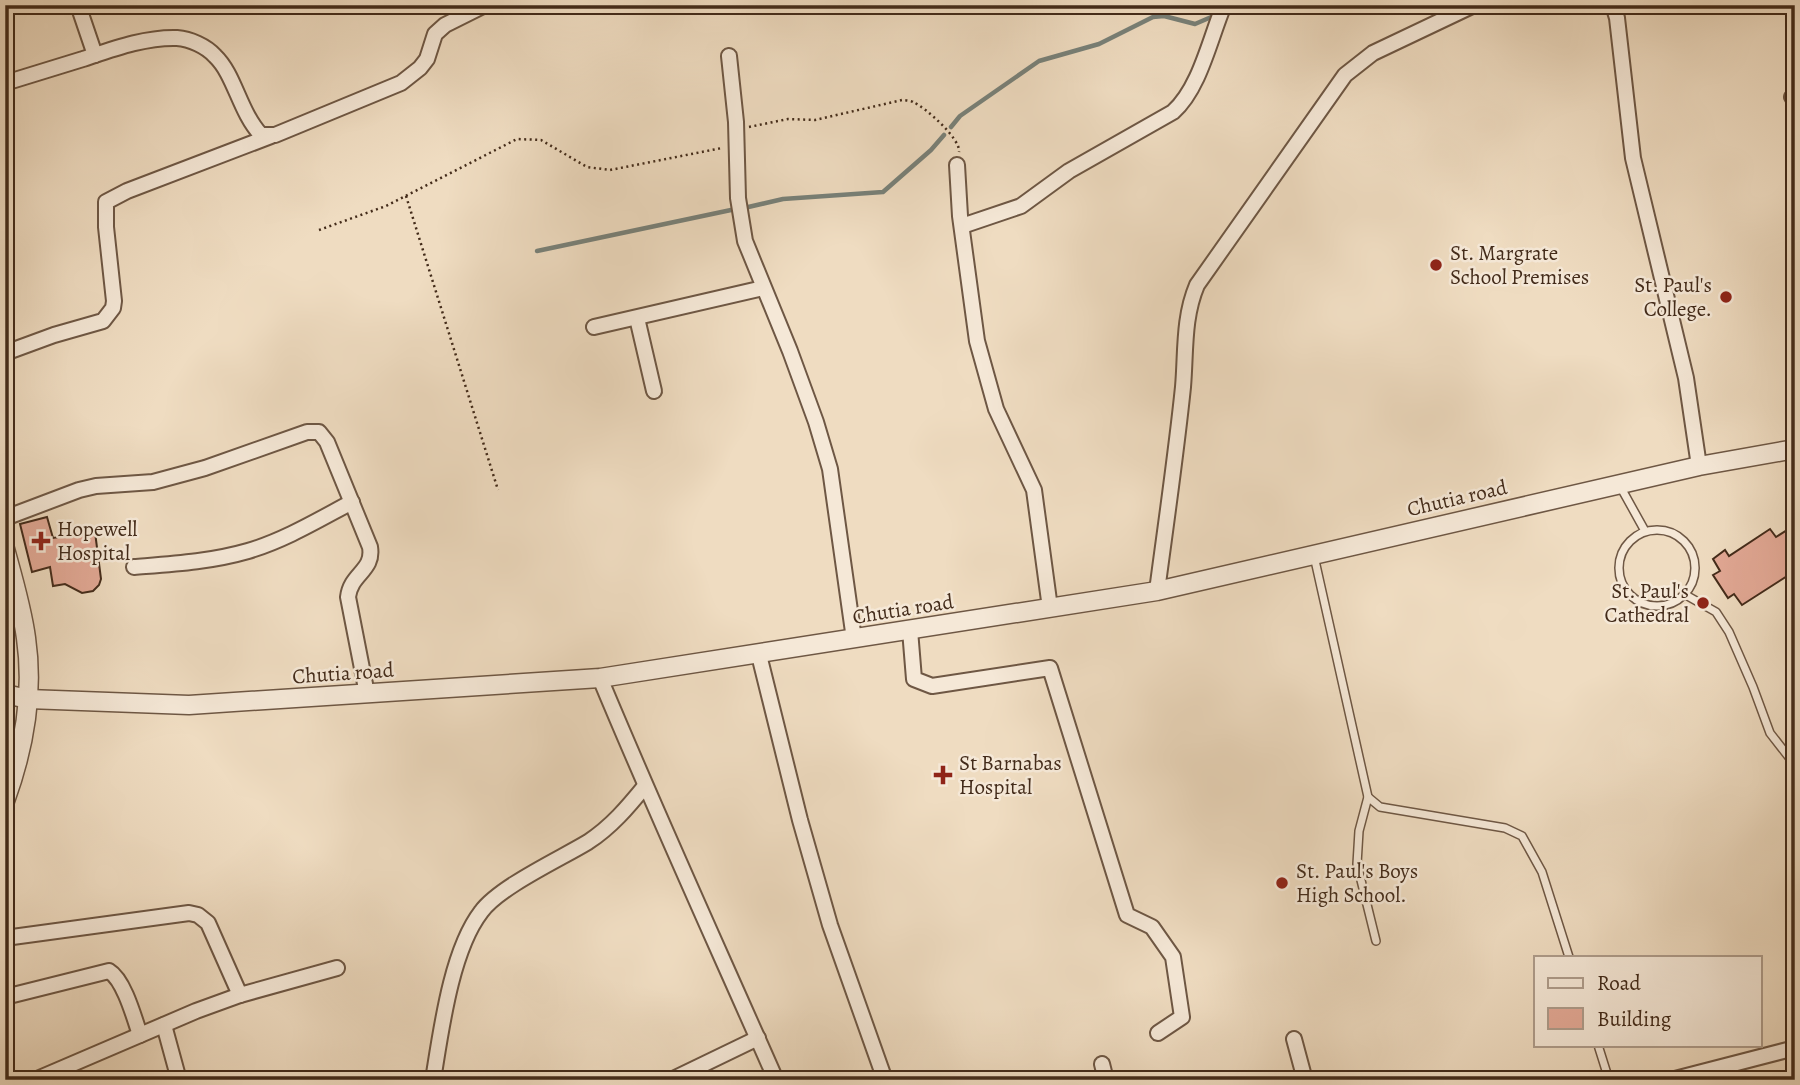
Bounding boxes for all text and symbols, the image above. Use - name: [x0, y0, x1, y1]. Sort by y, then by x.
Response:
- place label: St. Margrate School Premises: [1450, 239, 1589, 291]
- marker: St. Margrate School Premises: [1428, 257, 1444, 273]
- place label: St. Paul's College.: [1634, 271, 1712, 323]
- marker: St. Paul's College.: [1718, 289, 1734, 305]
- street label: Chutia road: [1404, 473, 1510, 523]
- place label: Hopewell Hospital: [57, 515, 138, 567]
- marker: Hopewell Hospital: [31, 531, 51, 551]
- place label: St. Paul's Cathedral: [1604, 577, 1689, 629]
- street label: Chutia road: [850, 587, 956, 631]
- marker: St. Paul's Cathedral: [1695, 595, 1711, 611]
- street label: Chutia road: [291, 655, 396, 691]
- place label: St Barnabas Hospital: [959, 749, 1062, 801]
- marker: St Barnabas Hospital: [933, 765, 953, 785]
- place label: St. Paul's Boys High School.: [1296, 857, 1418, 909]
- marker: St. Paul's Boys High School.: [1274, 875, 1290, 891]
- legend: [1534, 956, 1762, 1046]
- text: Road: [1597, 969, 1641, 997]
- text: Building: [1597, 1005, 1672, 1033]

